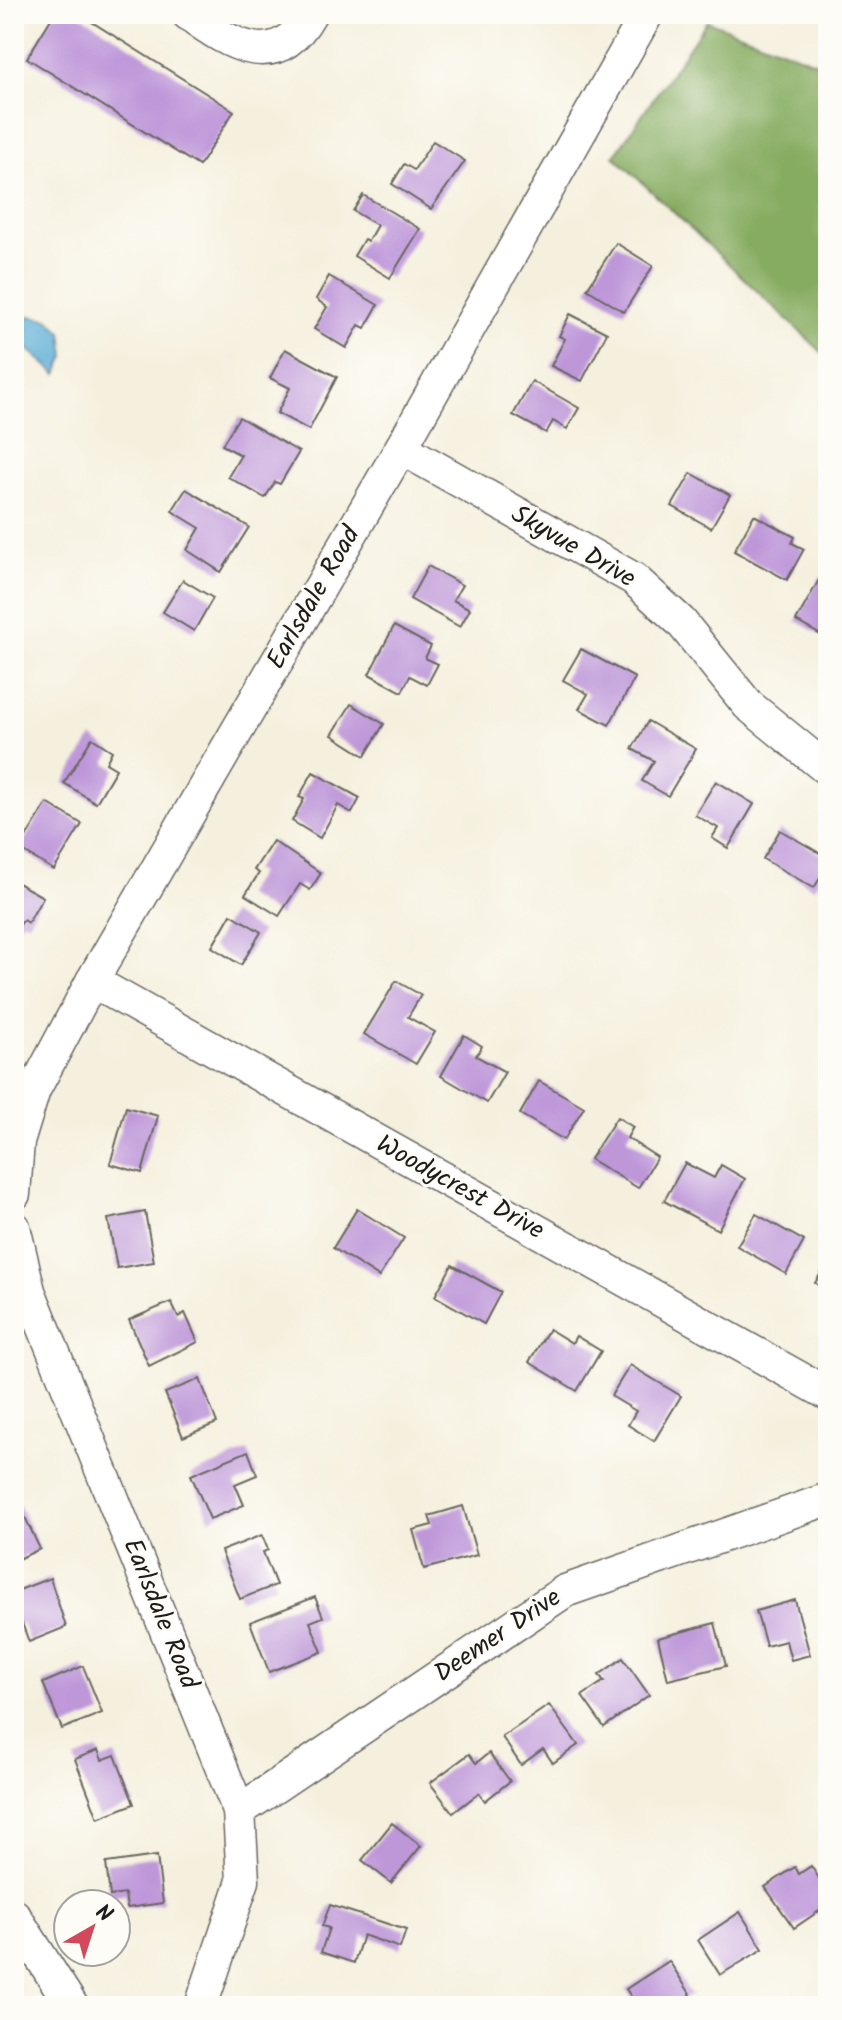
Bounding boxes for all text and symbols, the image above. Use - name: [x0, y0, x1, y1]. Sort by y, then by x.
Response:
- street label: Skyvue Drive: [503, 494, 644, 600]
- street label: Earlsdale Road: [256, 518, 373, 677]
- street label: Woodycrest Drive: [368, 1124, 552, 1252]
- street label: Earlsdale Road: [111, 1532, 210, 1697]
- street label: Deemer Drive: [426, 1578, 570, 1694]
- north arrow: [52, 1888, 132, 1968]
- text: N: [87, 1896, 120, 1932]

